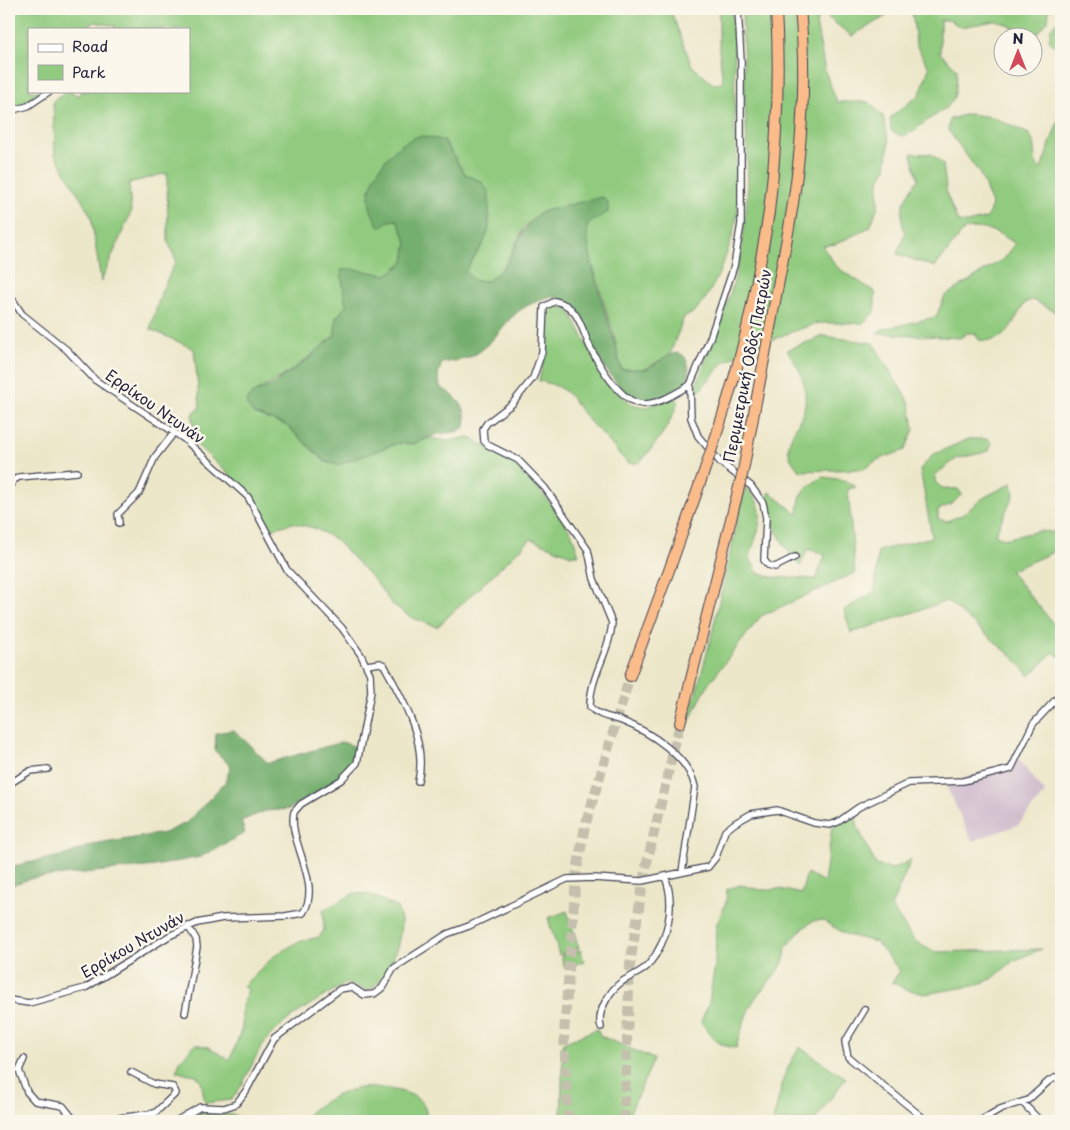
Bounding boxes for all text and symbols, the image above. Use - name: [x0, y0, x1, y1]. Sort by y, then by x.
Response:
- legend: [28, 28, 190, 92]
- north arrow: [992, 28, 1042, 78]
- text: N: [1012, 28, 1024, 49]
- text: Road: [72, 34, 108, 57]
- text: Park: [72, 60, 106, 83]
- street label: Περιμετρική Οδός Πατρών: [716, 267, 777, 465]
- street label: Ερρίκου Ντυνάν: [101, 363, 210, 449]
- street label: Ερρίκου Ντυνάν: [76, 905, 189, 983]

